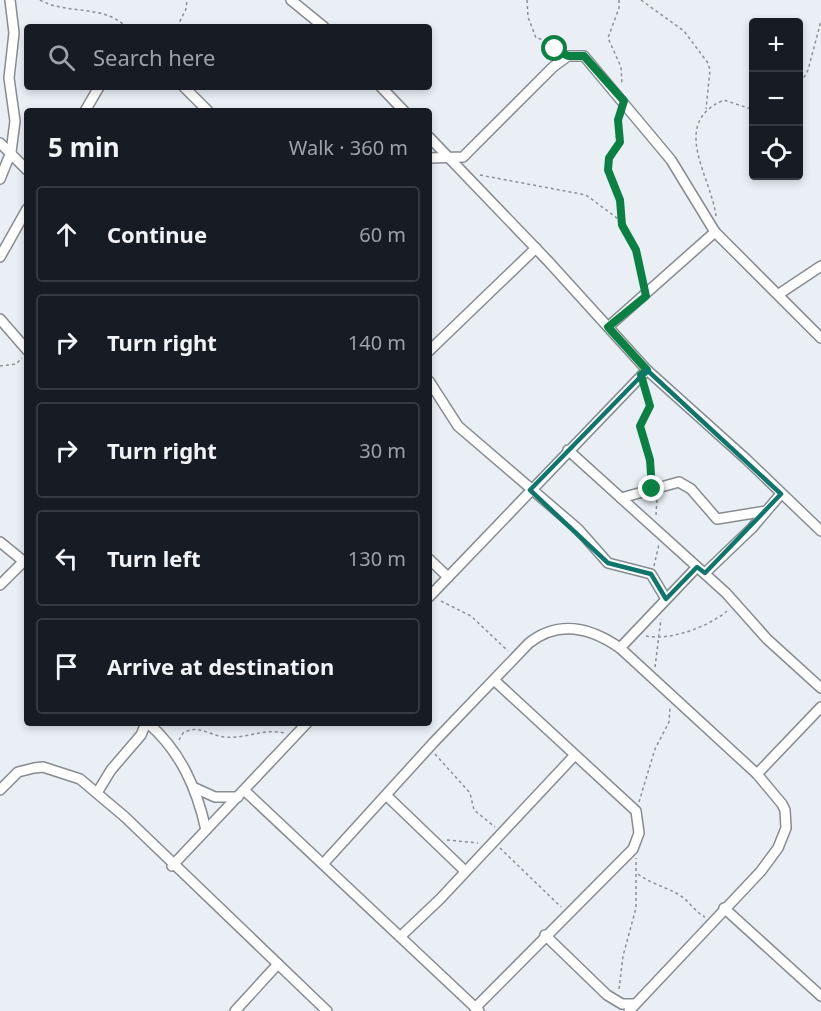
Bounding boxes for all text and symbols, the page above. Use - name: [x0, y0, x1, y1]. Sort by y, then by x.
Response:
- map controls: [749, 18, 803, 180]
- button: +: [749, 18, 803, 72]
- search box: [24, 24, 432, 90]
- route start: [541, 35, 567, 61]
- icon: search: [45, 41, 78, 74]
- text: Search here: [93, 42, 215, 72]
- button: −: [749, 72, 803, 126]
- button: locate: [749, 126, 803, 180]
- text: 5 min: [48, 129, 120, 165]
- text: Walk · 360 m: [289, 134, 408, 161]
- icon: ahead: [50, 218, 83, 251]
- text: Continue: [107, 219, 207, 249]
- text: 60 m: [359, 221, 406, 248]
- icon: right: [50, 326, 83, 359]
- text: Turn right: [107, 327, 217, 357]
- text: 140 m: [348, 329, 406, 356]
- icon: right: [50, 434, 83, 467]
- text: Turn right: [107, 435, 217, 465]
- text: 30 m: [359, 437, 406, 464]
- route end: [638, 475, 664, 501]
- icon: left: [50, 542, 83, 575]
- text: Turn left: [107, 543, 201, 573]
- text: 130 m: [348, 545, 406, 572]
- icon: arrive: [50, 650, 83, 683]
- text: Arrive at destination: [107, 651, 334, 681]

